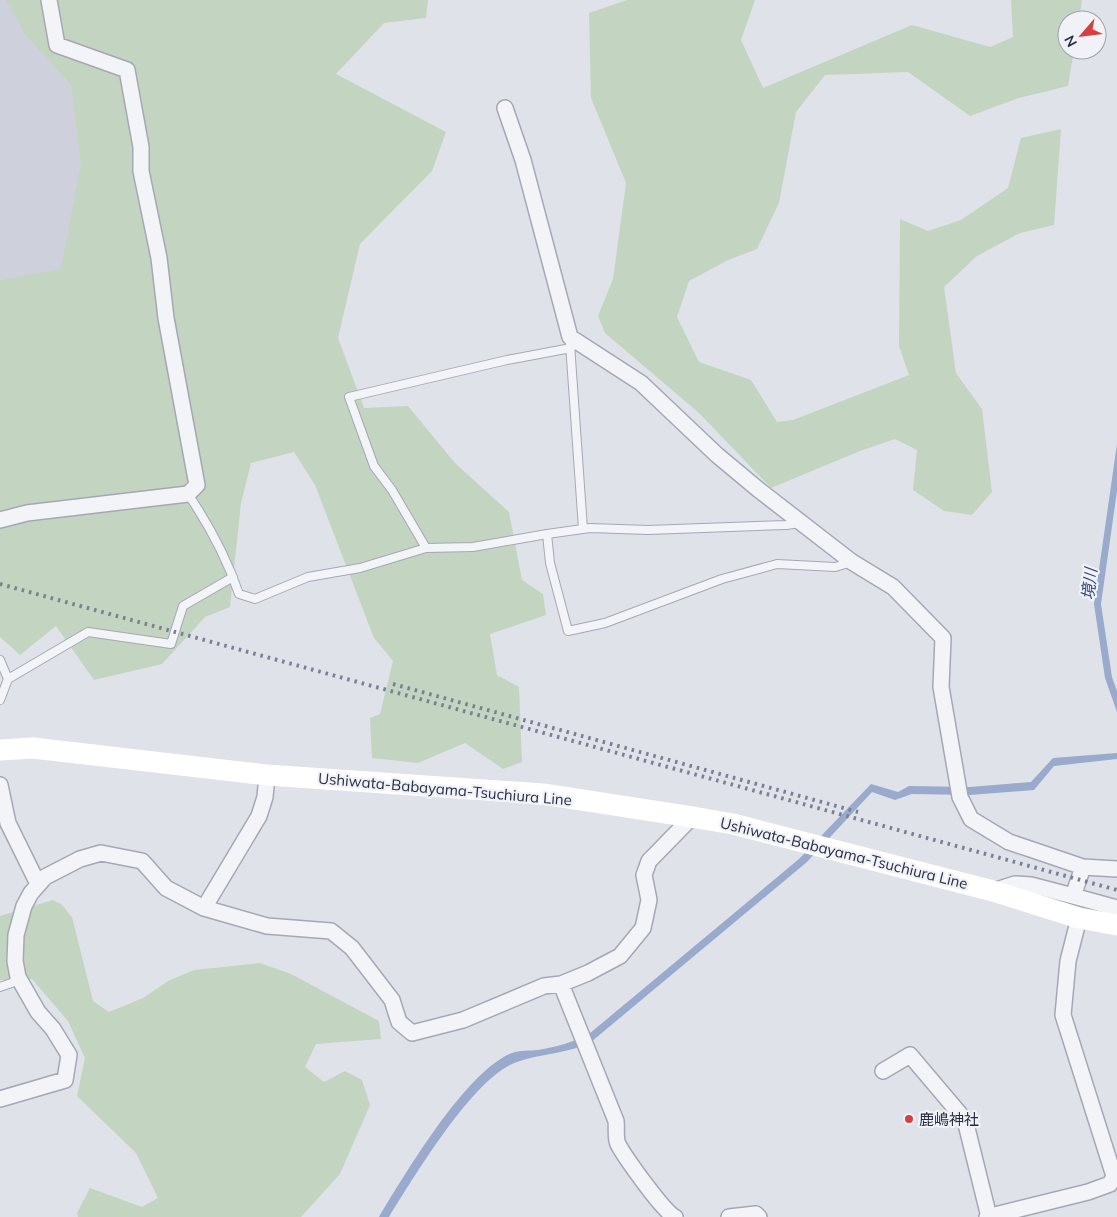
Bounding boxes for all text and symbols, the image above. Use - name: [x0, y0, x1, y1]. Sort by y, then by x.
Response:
- north arrow: [1057, 10, 1107, 60]
- text: N: [1060, 32, 1081, 50]
- water label: 境川: [1077, 565, 1101, 601]
- street label: Ushiwata-Babayama-Tsuchiura Line: [317, 768, 573, 810]
- street label: Ushiwata-Babayama-Tsuchiura Line: [718, 813, 970, 893]
- place label: 鹿嶋神社: [919, 1110, 979, 1129]
- marker: 鹿嶋神社: [903, 1113, 915, 1125]

